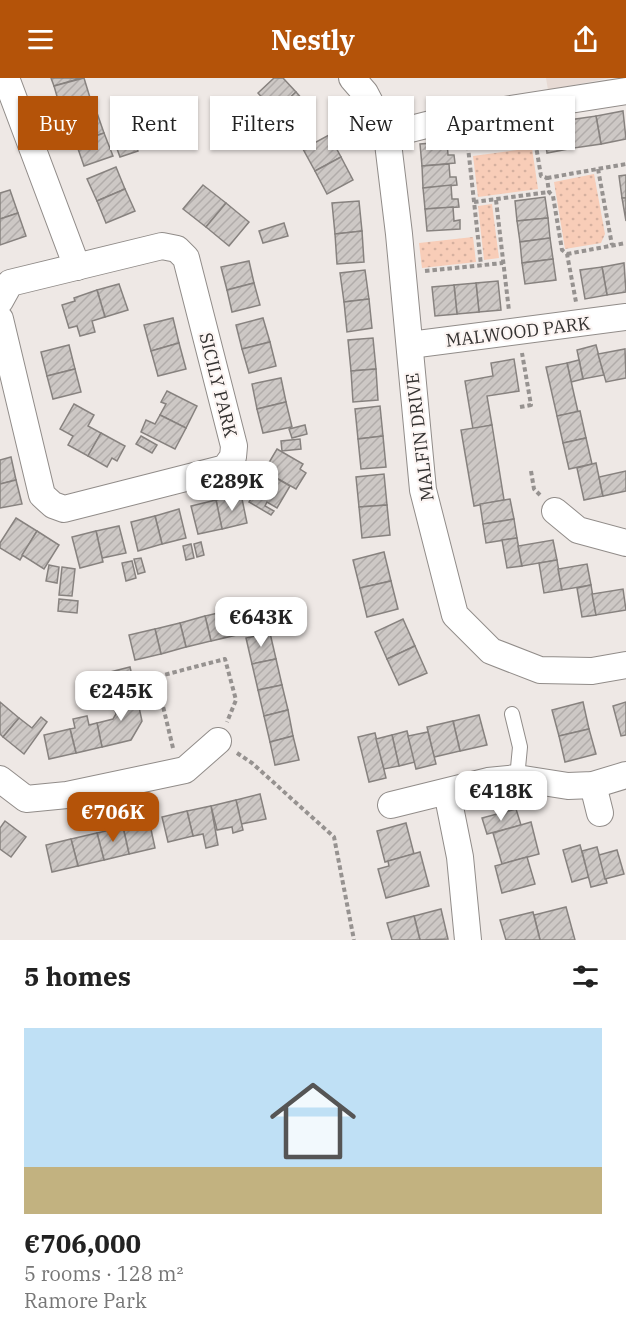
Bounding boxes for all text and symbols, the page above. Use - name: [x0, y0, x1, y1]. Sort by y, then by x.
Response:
- text: Nestly: [271, 22, 355, 57]
- icon: menu: [24, 23, 57, 56]
- icon: share: [569, 23, 602, 56]
- chip: Buy: [18, 96, 98, 150]
- chip: Rent: [110, 96, 198, 150]
- chip: Filters: [210, 96, 316, 150]
- chip: New: [328, 96, 414, 150]
- chip: Apartment: [426, 96, 575, 150]
- street label: MALWOOD PARK: [444, 311, 592, 352]
- street label: SICILY PARK: [194, 330, 243, 440]
- street label: MALFIN DRIVE: [400, 372, 439, 502]
- pin: €289K: [190, 461, 274, 512]
- text: €289K: [200, 467, 264, 494]
- pin: €643K: [219, 597, 303, 648]
- text: €643K: [229, 603, 293, 630]
- pin: €245K: [79, 671, 163, 722]
- text: €245K: [89, 677, 153, 704]
- pin: €418K: [459, 771, 543, 822]
- text: €418K: [469, 777, 533, 804]
- pin: €706K: [71, 792, 155, 843]
- text: €706K: [81, 798, 145, 825]
- text: 5 homes: [24, 959, 131, 993]
- icon: filters: [569, 960, 602, 993]
- icon: home: [259, 1067, 367, 1175]
- text: €706,000: [24, 1226, 141, 1260]
- text: 5 rooms · 128 m²: [24, 1260, 183, 1287]
- text: Ramore Park: [24, 1287, 147, 1314]

